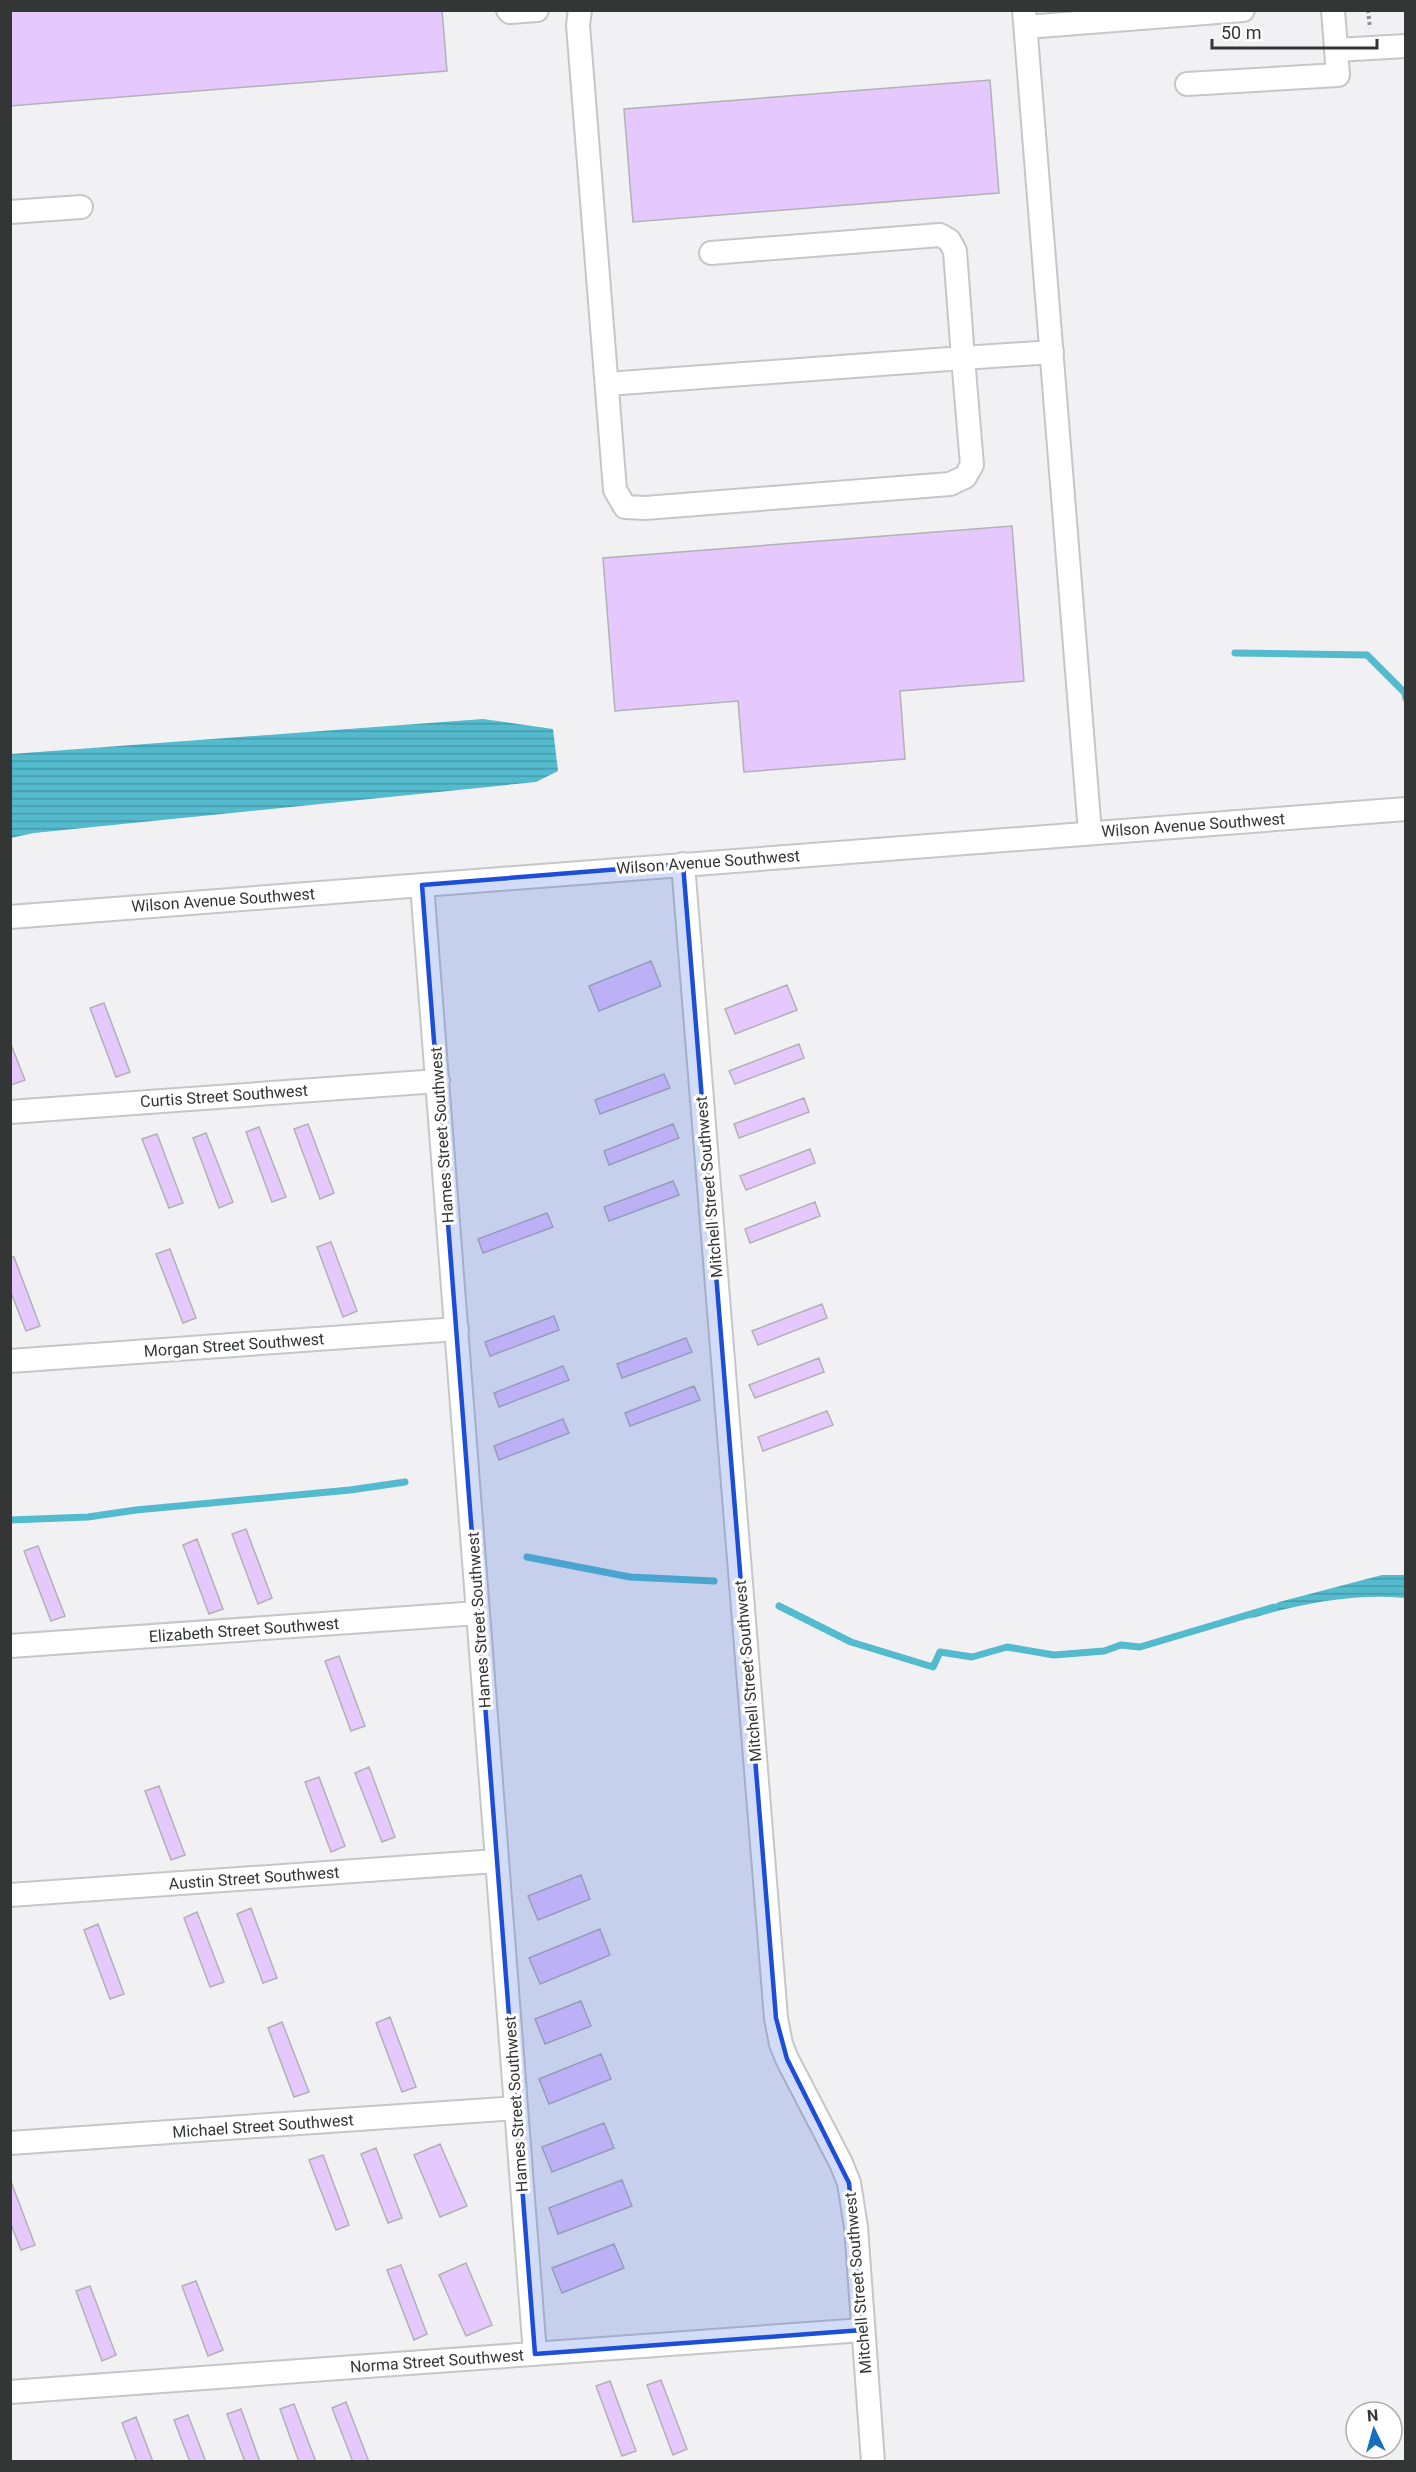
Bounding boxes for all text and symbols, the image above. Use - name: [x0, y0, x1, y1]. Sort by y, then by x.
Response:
- scale bar: [1212, 12, 1377, 50]
- text: 50 m: [1221, 22, 1261, 43]
- street label: Wilson Avenue Southwest: [1101, 809, 1285, 841]
- street label: Wilson Avenue Southwest: [616, 846, 800, 878]
- street label: Wilson Avenue Southwest: [131, 884, 315, 916]
- street label: Hames Street Southwest: [426, 1046, 458, 1224]
- street label: Curtis Street Southwest: [140, 1081, 308, 1111]
- street label: Mitchell Street Southwest: [692, 1095, 726, 1279]
- street label: Morgan Street Southwest: [143, 1329, 325, 1361]
- street label: Hames Street Southwest: [463, 1531, 495, 1709]
- street label: Mitchell Street Southwest: [731, 1579, 765, 1763]
- street label: Elizabeth Street Southwest: [148, 1614, 340, 1646]
- street label: Austin Street Southwest: [168, 1863, 340, 1893]
- street label: Hames Street Southwest: [500, 2015, 532, 2193]
- street label: Michael Street Southwest: [172, 2110, 354, 2142]
- street label: Mitchell Street Southwest: [841, 2191, 875, 2375]
- street label: Norma Street Southwest: [349, 2345, 525, 2377]
- north arrow: [1344, 2400, 1404, 2460]
- text: N: [1366, 2406, 1379, 2426]

